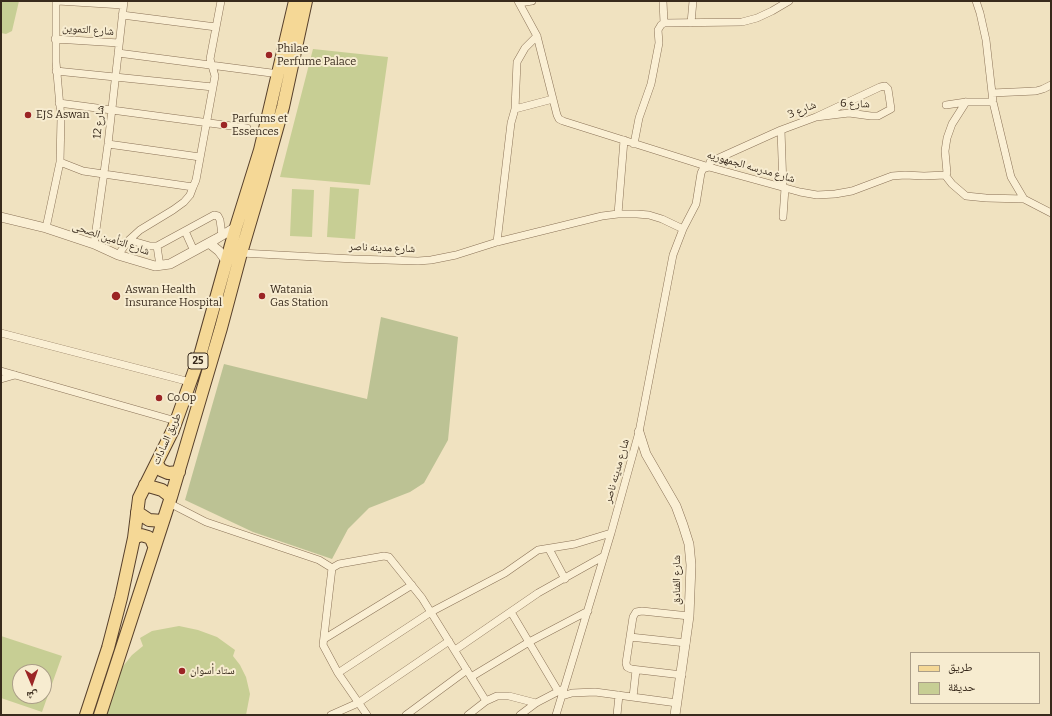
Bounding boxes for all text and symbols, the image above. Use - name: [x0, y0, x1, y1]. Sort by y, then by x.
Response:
- street label: شارع التموين: [62, 22, 114, 38]
- place label: Philae Perfume Palace: [277, 42, 356, 68]
- marker: Philae Perfume Palace: [264, 50, 274, 60]
- street label: شارع 6: [840, 97, 870, 111]
- street label: شارع 3: [786, 98, 818, 122]
- street label: شارع 12: [91, 105, 107, 139]
- place label: EJS Aswan: [36, 108, 90, 122]
- marker: EJS Aswan: [23, 110, 33, 120]
- place label: Parfums et Essences: [232, 112, 288, 138]
- marker: Parfums et Essences: [219, 120, 229, 130]
- street label: شارع مدرسه الجمهوريه: [705, 148, 797, 186]
- street label: شارع التأمين الصحى: [71, 220, 151, 258]
- street label: شارع مدينه ناصر: [349, 240, 415, 256]
- place label: Aswan Health Insurance Hospital: [125, 283, 222, 309]
- place label: Watania Gas Station: [270, 283, 328, 309]
- marker: Aswan Health Insurance Hospital: [110, 290, 122, 302]
- marker: Watania Gas Station: [257, 291, 267, 301]
- road number: 25: [188, 353, 208, 369]
- place label: Co.Op: [167, 391, 196, 405]
- marker: Co.Op: [154, 393, 164, 403]
- street label: طريق السادات: [150, 411, 184, 467]
- street label: شارع مدينه ناصر: [602, 437, 632, 505]
- street label: شارع الفنادق: [670, 555, 684, 605]
- legend: [910, 652, 1040, 704]
- text: طريق: [948, 660, 973, 674]
- north arrow: [12, 664, 52, 704]
- place label: ستاد أسوان: [190, 664, 235, 678]
- marker: ستاد أسوان: [177, 666, 187, 676]
- text: حديقة: [948, 680, 976, 694]
- text: ش: [26, 689, 38, 702]

